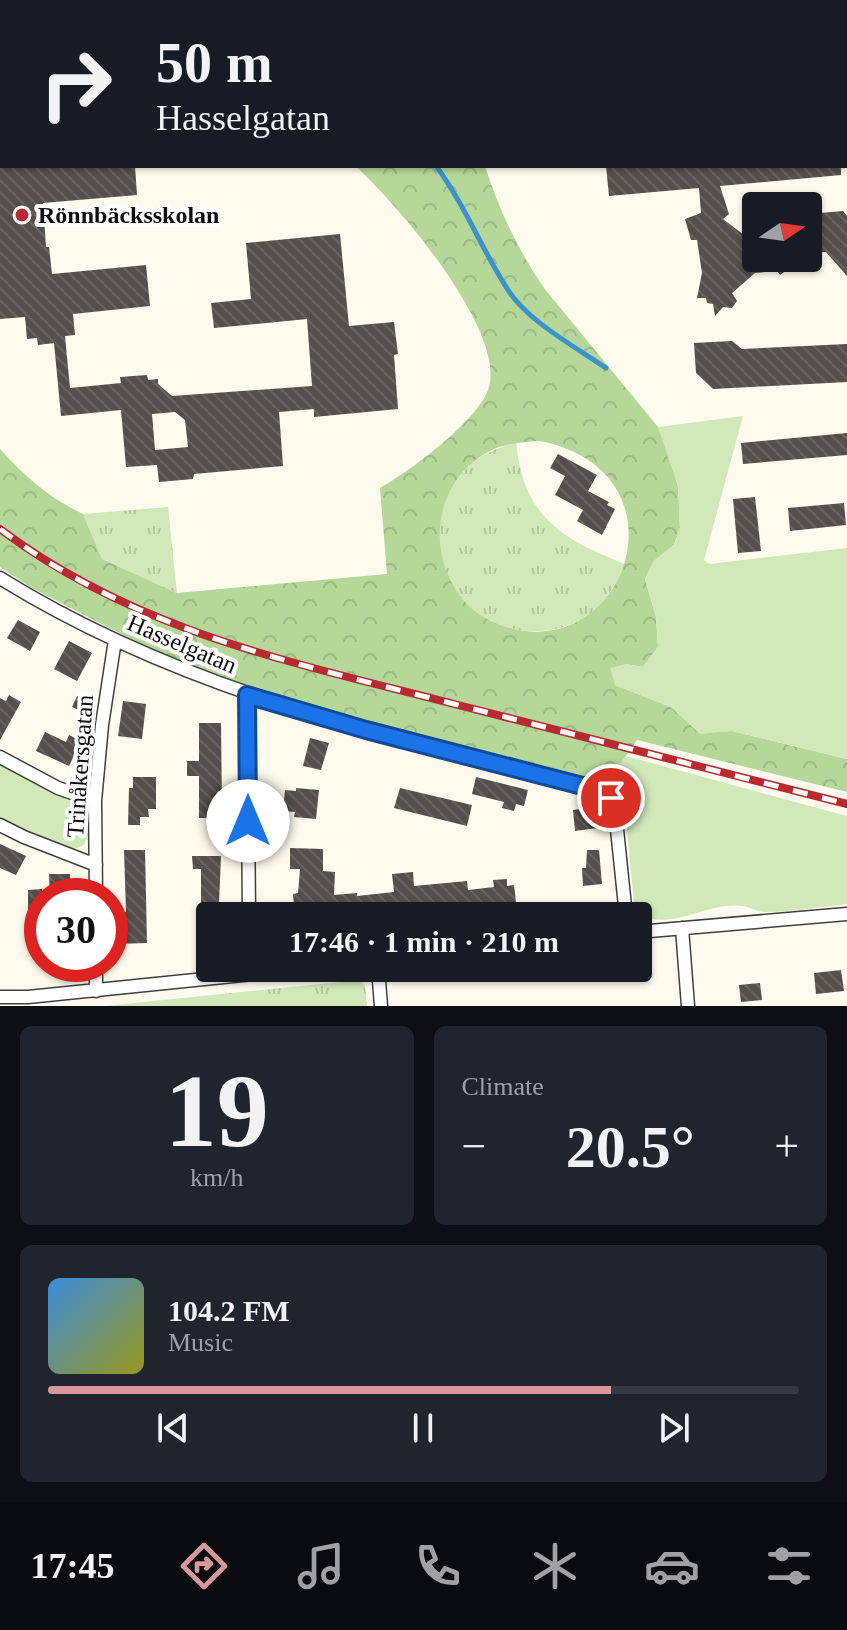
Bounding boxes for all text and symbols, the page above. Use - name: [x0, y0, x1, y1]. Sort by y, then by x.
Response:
- icon: right: [24, 32, 128, 136]
- text: 50 m: [156, 32, 273, 94]
- text: Hasselgatan: [156, 98, 330, 138]
- north arrow: [742, 192, 822, 272]
- map controls: [742, 192, 822, 272]
- place label: Rönnbäcksskolan: [38, 202, 219, 228]
- marker: Rönnbäcksskolan: [13, 206, 31, 224]
- street label: Hasselgatan: [124, 609, 240, 679]
- street label: Trinåkersgatan: [62, 694, 98, 838]
- pin: [577, 764, 645, 832]
- icon: arrive: [589, 776, 633, 820]
- position arrow: [206, 779, 290, 863]
- speed limit sign: 30: [24, 878, 128, 982]
- text: 17:46 · 1 min · 210 m: [289, 925, 559, 958]
- text: 19: [165, 1053, 269, 1168]
- text: Climate: [462, 1072, 544, 1101]
- text: 20.5°: [566, 1114, 695, 1180]
- text: −: [462, 1122, 486, 1171]
- text: +: [774, 1122, 799, 1171]
- text: km/h: [190, 1163, 243, 1192]
- text: 104.2 FM: [168, 1294, 290, 1327]
- text: Music: [168, 1328, 233, 1357]
- icon: previous: [151, 1406, 195, 1450]
- icon: pause: [401, 1406, 445, 1450]
- icon: next: [652, 1406, 696, 1450]
- icon: directions: [176, 1538, 232, 1594]
- icon: music: [293, 1538, 349, 1594]
- icon: phone: [410, 1538, 466, 1594]
- icon: climate: [527, 1538, 583, 1594]
- icon: car: [644, 1538, 700, 1594]
- icon: filters: [761, 1538, 817, 1594]
- text: 17:45: [31, 1546, 115, 1586]

